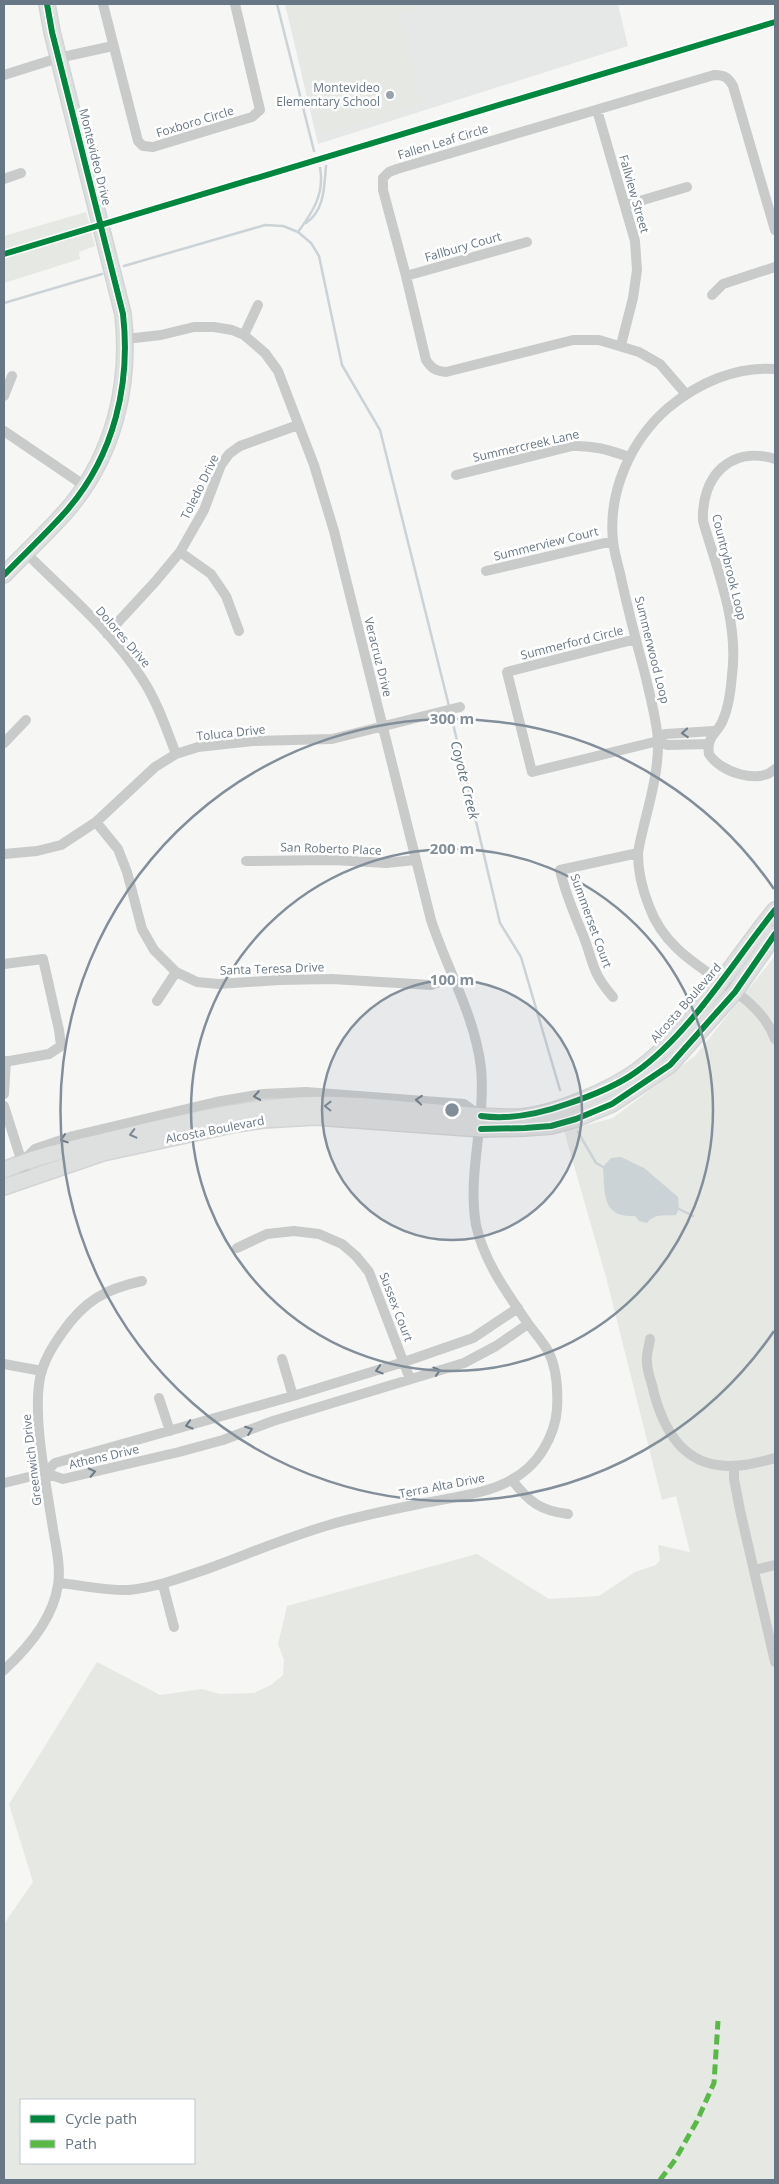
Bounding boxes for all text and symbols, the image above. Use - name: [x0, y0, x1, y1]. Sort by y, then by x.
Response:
- place label: Montevideo Elementary School: [276, 79, 380, 110]
- marker: Montevideo Elementary School: [384, 89, 396, 101]
- street label: Foxboro Circle: [154, 102, 236, 141]
- street label: Montevideo Drive: [75, 107, 116, 207]
- street label: Fallen Leaf Circle: [395, 120, 491, 163]
- street label: Fallview Street: [615, 153, 654, 235]
- street label: Fallbury Court: [423, 227, 503, 266]
- street label: Summercreek Lane: [471, 425, 581, 466]
- street label: Toledo Drive: [176, 451, 223, 522]
- street label: Countrybrook Loop: [708, 512, 751, 622]
- street label: Summerview Court: [492, 522, 600, 565]
- street label: Summerwood Loop: [631, 594, 674, 705]
- street label: Dolores Drive: [92, 602, 155, 671]
- street label: Veracruz Drive: [360, 615, 397, 699]
- street label: Summerford Circle: [519, 621, 625, 664]
- text: 300 m: [430, 708, 474, 728]
- street label: Toluca Drive: [196, 720, 266, 745]
- one-way arrow: [680, 727, 688, 738]
- water label: Coyote Creek: [447, 739, 485, 822]
- street label: San Roberto Place: [280, 838, 382, 859]
- text: 200 m: [430, 838, 474, 858]
- street label: Summerset Court: [567, 871, 616, 970]
- street label: Santa Teresa Drive: [219, 958, 325, 979]
- street label: Alcosta Boulevard: [646, 959, 725, 1046]
- text: 100 m: [430, 969, 474, 989]
- one-way arrow: [252, 1090, 261, 1100]
- one-way arrow: [414, 1095, 422, 1106]
- one-way arrow: [324, 1100, 332, 1111]
- centre of rings: [443, 1101, 461, 1119]
- street label: Alcosta Boulevard: [164, 1112, 266, 1147]
- one-way arrow: [129, 1128, 138, 1139]
- one-way arrow: [60, 1133, 69, 1143]
- street label: Sussex Court: [375, 1270, 417, 1344]
- one-way arrow: [375, 1364, 383, 1374]
- one-way arrow: [433, 1367, 441, 1377]
- street label: Greenwich Drive: [17, 1413, 46, 1507]
- one-way arrow: [186, 1420, 194, 1430]
- one-way arrow: [244, 1426, 253, 1436]
- street label: Athens Drive: [67, 1440, 141, 1473]
- one-way arrow: [88, 1467, 97, 1478]
- street label: Terra Alta Drive: [398, 1469, 486, 1502]
- legend: [20, 2099, 195, 2164]
- text: Cycle path: [65, 2108, 137, 2128]
- text: Path: [65, 2133, 97, 2153]

